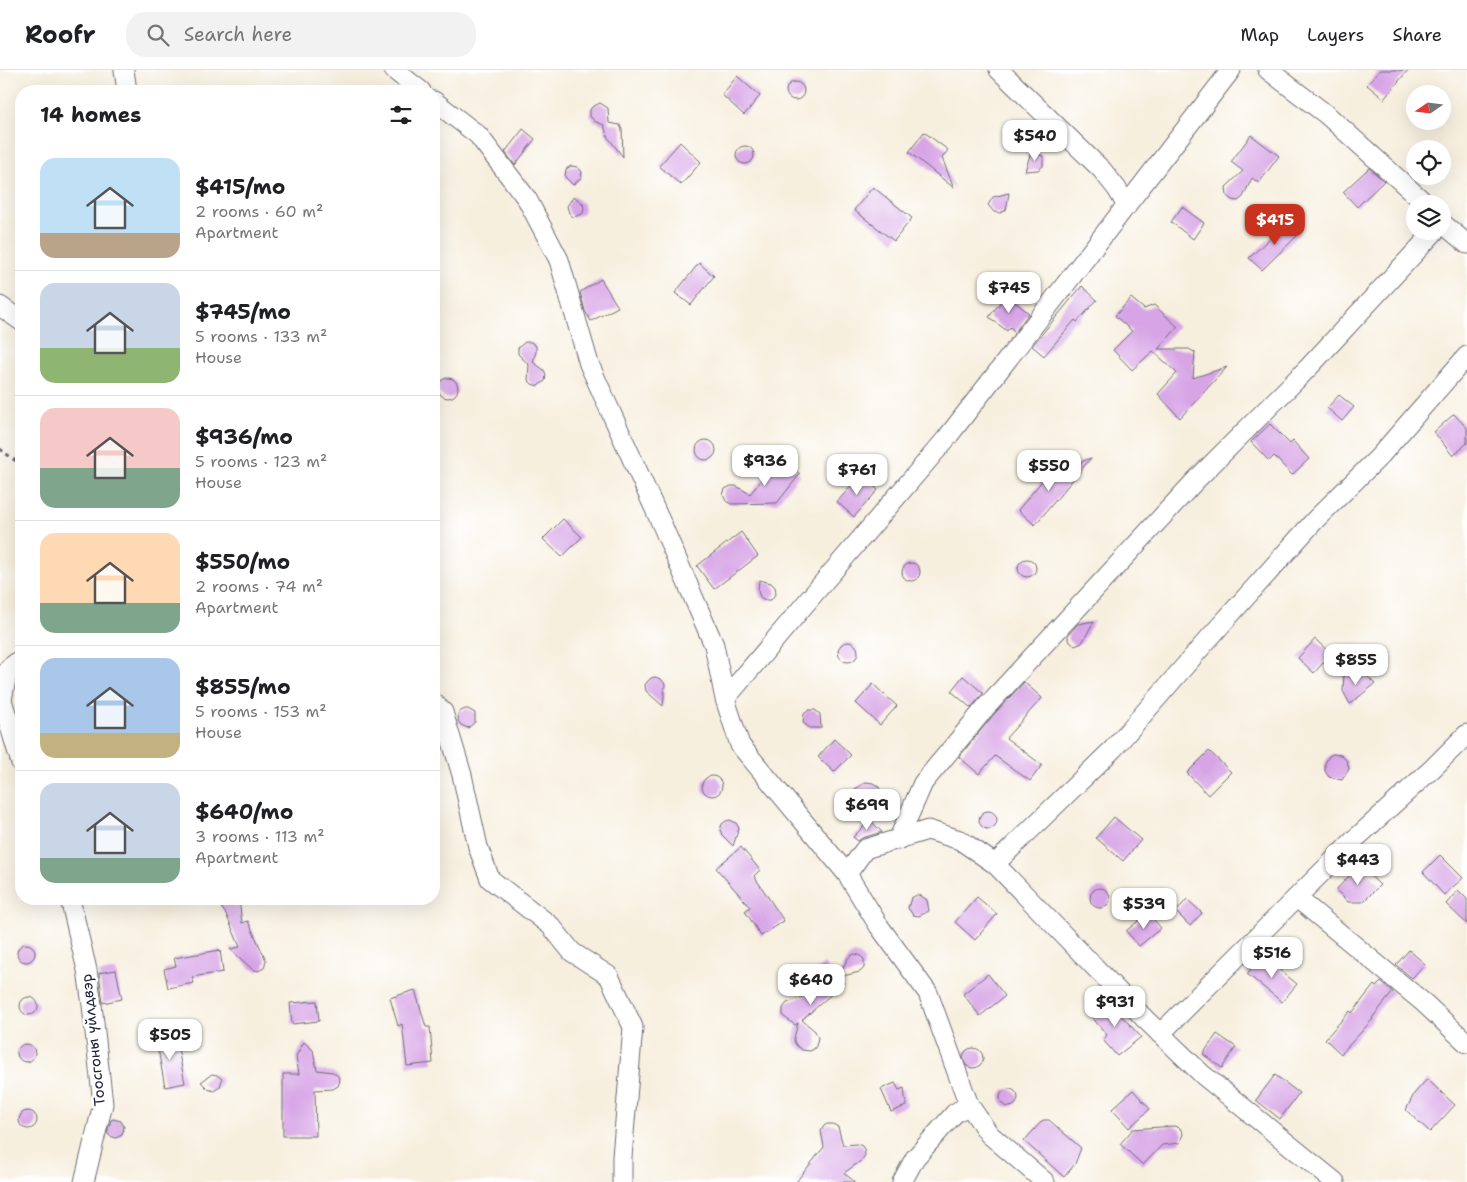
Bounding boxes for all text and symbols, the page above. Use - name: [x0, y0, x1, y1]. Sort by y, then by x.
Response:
- search box: [126, 12, 476, 57]
- text: Roofr: [25, 19, 96, 51]
- icon: search: [144, 21, 172, 49]
- text: Search here: [184, 22, 292, 47]
- text: Map: [1241, 23, 1279, 47]
- text: Layers: [1307, 23, 1364, 47]
- text: Share: [1392, 23, 1442, 47]
- north arrow: [1406, 85, 1451, 130]
- map controls: [1406, 85, 1451, 240]
- text: 14 homes: [40, 101, 141, 129]
- icon: filters: [387, 101, 415, 129]
- pin: $540: [1005, 119, 1065, 162]
- text: $540: [1013, 125, 1057, 146]
- button: locate: [1406, 140, 1451, 185]
- text: $415/mo: [195, 173, 286, 201]
- icon: home: [80, 178, 140, 238]
- button: layers: [1406, 195, 1451, 240]
- text: 2 rooms · 60 m²: [195, 201, 323, 222]
- pin: $415: [1245, 204, 1305, 246]
- text: $415: [1256, 209, 1294, 230]
- text: Apartment: [195, 222, 278, 243]
- pin: $745: [979, 272, 1039, 314]
- text: $745: [988, 277, 1030, 298]
- text: $745/mo: [195, 298, 291, 326]
- icon: home: [80, 303, 140, 363]
- text: 5 rooms · 133 m²: [195, 326, 327, 347]
- text: House: [195, 347, 242, 368]
- text: $936/mo: [195, 423, 293, 451]
- icon: home: [80, 428, 140, 488]
- pin: $936: [735, 444, 795, 487]
- text: $936: [743, 450, 787, 471]
- pin: $550: [1019, 450, 1079, 492]
- text: 5 rooms · 123 m²: [195, 451, 327, 472]
- pin: $761: [827, 454, 887, 496]
- text: $550: [1028, 455, 1070, 476]
- text: $761: [838, 459, 876, 480]
- text: House: [195, 472, 242, 493]
- text: $550/mo: [195, 548, 290, 576]
- icon: home: [80, 553, 140, 613]
- text: 2 rooms · 74 m²: [195, 576, 323, 597]
- text: Apartment: [195, 597, 278, 618]
- pin: $855: [1326, 644, 1386, 686]
- text: $855: [1335, 649, 1377, 670]
- text: $855/mo: [195, 673, 291, 701]
- icon: home: [80, 678, 140, 738]
- text: 5 rooms · 153 m²: [195, 701, 327, 722]
- text: House: [195, 722, 242, 743]
- pin: $699: [837, 788, 897, 831]
- text: $699: [845, 794, 889, 815]
- text: $640/mo: [195, 798, 293, 826]
- icon: home: [80, 803, 140, 863]
- text: 3 rooms · 113 m²: [195, 826, 325, 847]
- pin: $443: [1328, 844, 1388, 886]
- text: Apartment: [195, 847, 278, 868]
- text: $443: [1336, 849, 1380, 870]
- pin: $539: [1114, 888, 1174, 930]
- text: $539: [1123, 893, 1165, 914]
- pin: $516: [1242, 936, 1302, 979]
- text: $516: [1253, 942, 1291, 963]
- pin: $640: [781, 964, 841, 1006]
- text: $640: [789, 969, 833, 990]
- street label: Тоосгоны үйлдвэр: [76, 973, 110, 1107]
- pin: $931: [1085, 986, 1145, 1028]
- text: $931: [1095, 991, 1135, 1012]
- pin: $505: [140, 1018, 200, 1061]
- text: $505: [149, 1024, 191, 1045]

